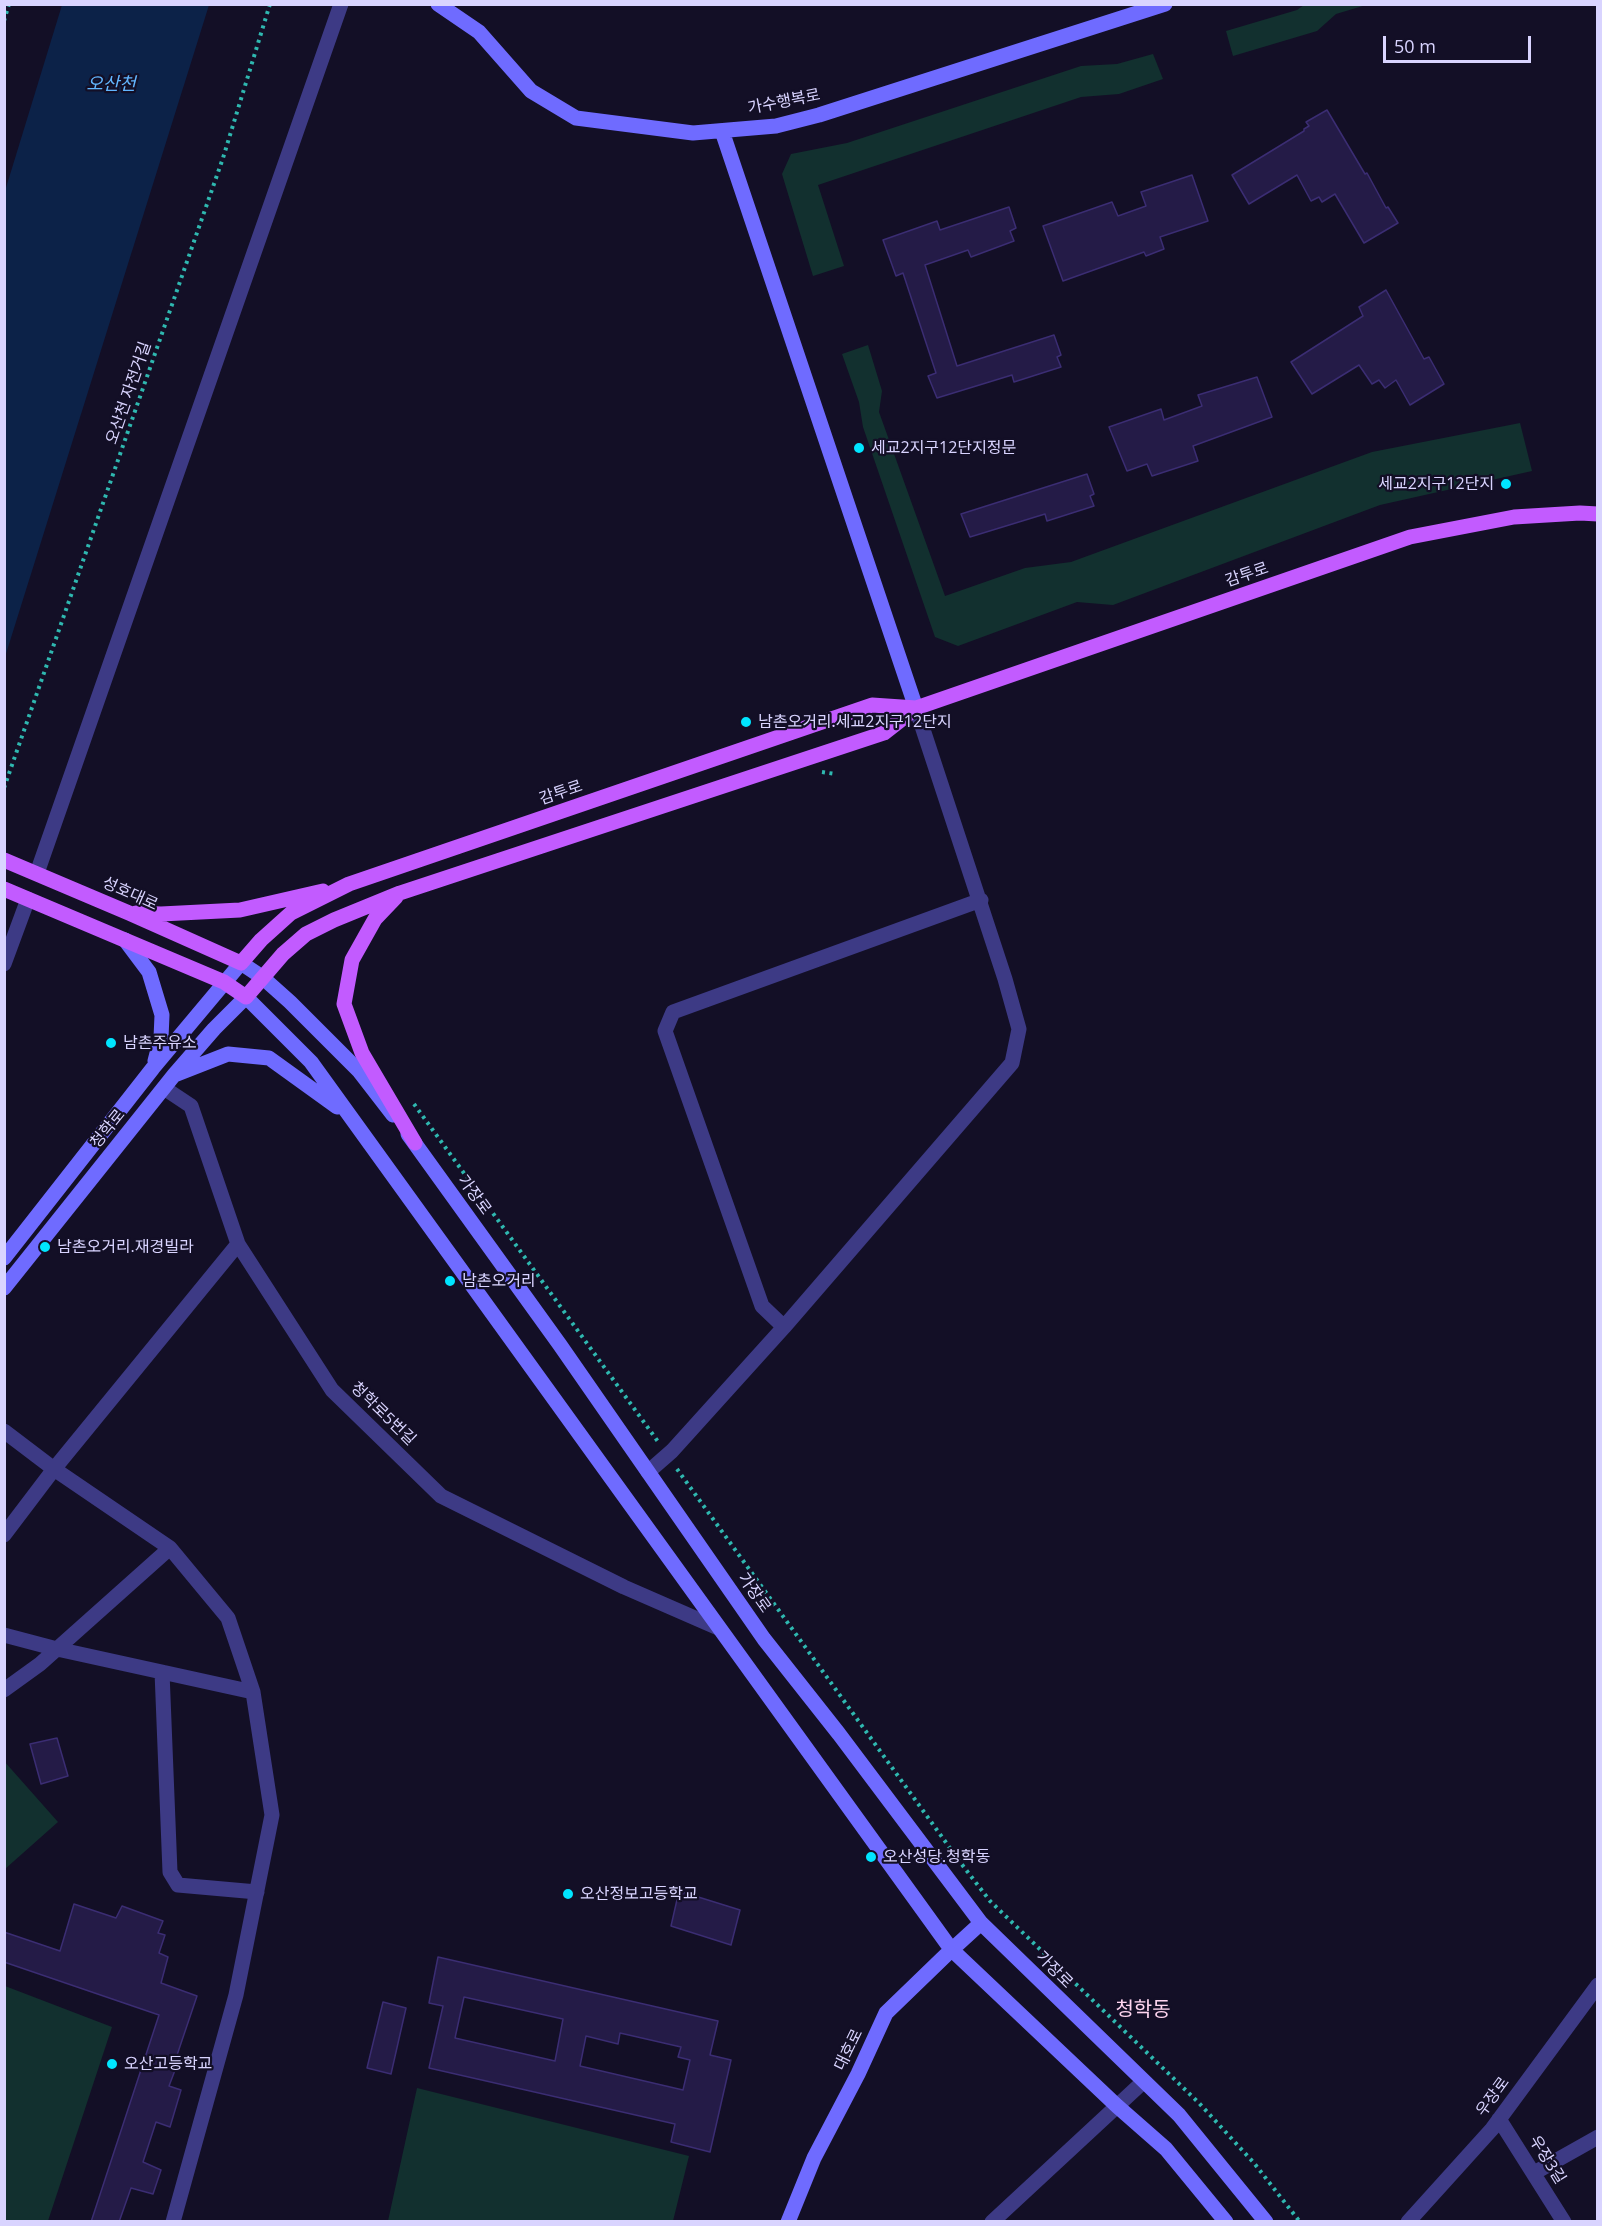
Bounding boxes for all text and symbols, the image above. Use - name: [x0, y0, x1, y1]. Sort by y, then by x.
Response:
- scale bar: [1386, 24, 1534, 62]
- text: 50 m: [1394, 34, 1436, 58]
- water label: 오산천: [86, 74, 136, 96]
- street label: 가수행복로: [746, 86, 822, 118]
- street label: 오산천 자전거길: [102, 339, 156, 447]
- place label: 세교2지구12단지정문: [871, 438, 1016, 458]
- marker: 세교2지구12단지정문: [852, 441, 866, 455]
- place label: 세교2지구12단지: [1378, 474, 1494, 494]
- marker: 세교2지구12단지: [1499, 477, 1513, 491]
- street label: 감투로: [1223, 559, 1271, 591]
- place label: 남촌오거리.세교2지구12단지: [758, 712, 952, 732]
- marker: 남촌오거리.세교2지구12단지: [739, 715, 753, 729]
- street label: 감투로: [537, 777, 585, 809]
- street label: 성호대로: [99, 873, 161, 915]
- place label: 남촌주유소: [123, 1033, 197, 1053]
- marker: 남촌주유소: [104, 1036, 118, 1050]
- street label: 청학로: [87, 1106, 129, 1152]
- street label: 가장로: [453, 1171, 495, 1219]
- place label: 남촌오거리.재경빌라: [57, 1237, 194, 1257]
- marker: 남촌오거리.재경빌라: [38, 1240, 52, 1254]
- place label: 남촌오거리: [462, 1271, 536, 1291]
- marker: 남촌오거리: [443, 1274, 457, 1288]
- street label: 청학로5번길: [347, 1378, 419, 1450]
- street label: 가장로: [733, 1569, 775, 1617]
- place label: 오산성당.청학동: [883, 1847, 990, 1867]
- marker: 오산성당.청학동: [864, 1850, 878, 1864]
- place label: 오산정보고등학교: [580, 1884, 698, 1904]
- marker: 오산정보고등학교: [561, 1887, 575, 1901]
- street label: 가장로: [1032, 1948, 1076, 1992]
- district label: 청학동: [1115, 1998, 1171, 2022]
- street label: 대호로: [831, 2026, 867, 2074]
- place label: 오산고등학교: [124, 2054, 212, 2074]
- marker: 오산고등학교: [105, 2057, 119, 2071]
- street label: 우장로: [1472, 2073, 1514, 2121]
- street label: 우장3길: [1525, 2132, 1569, 2188]

